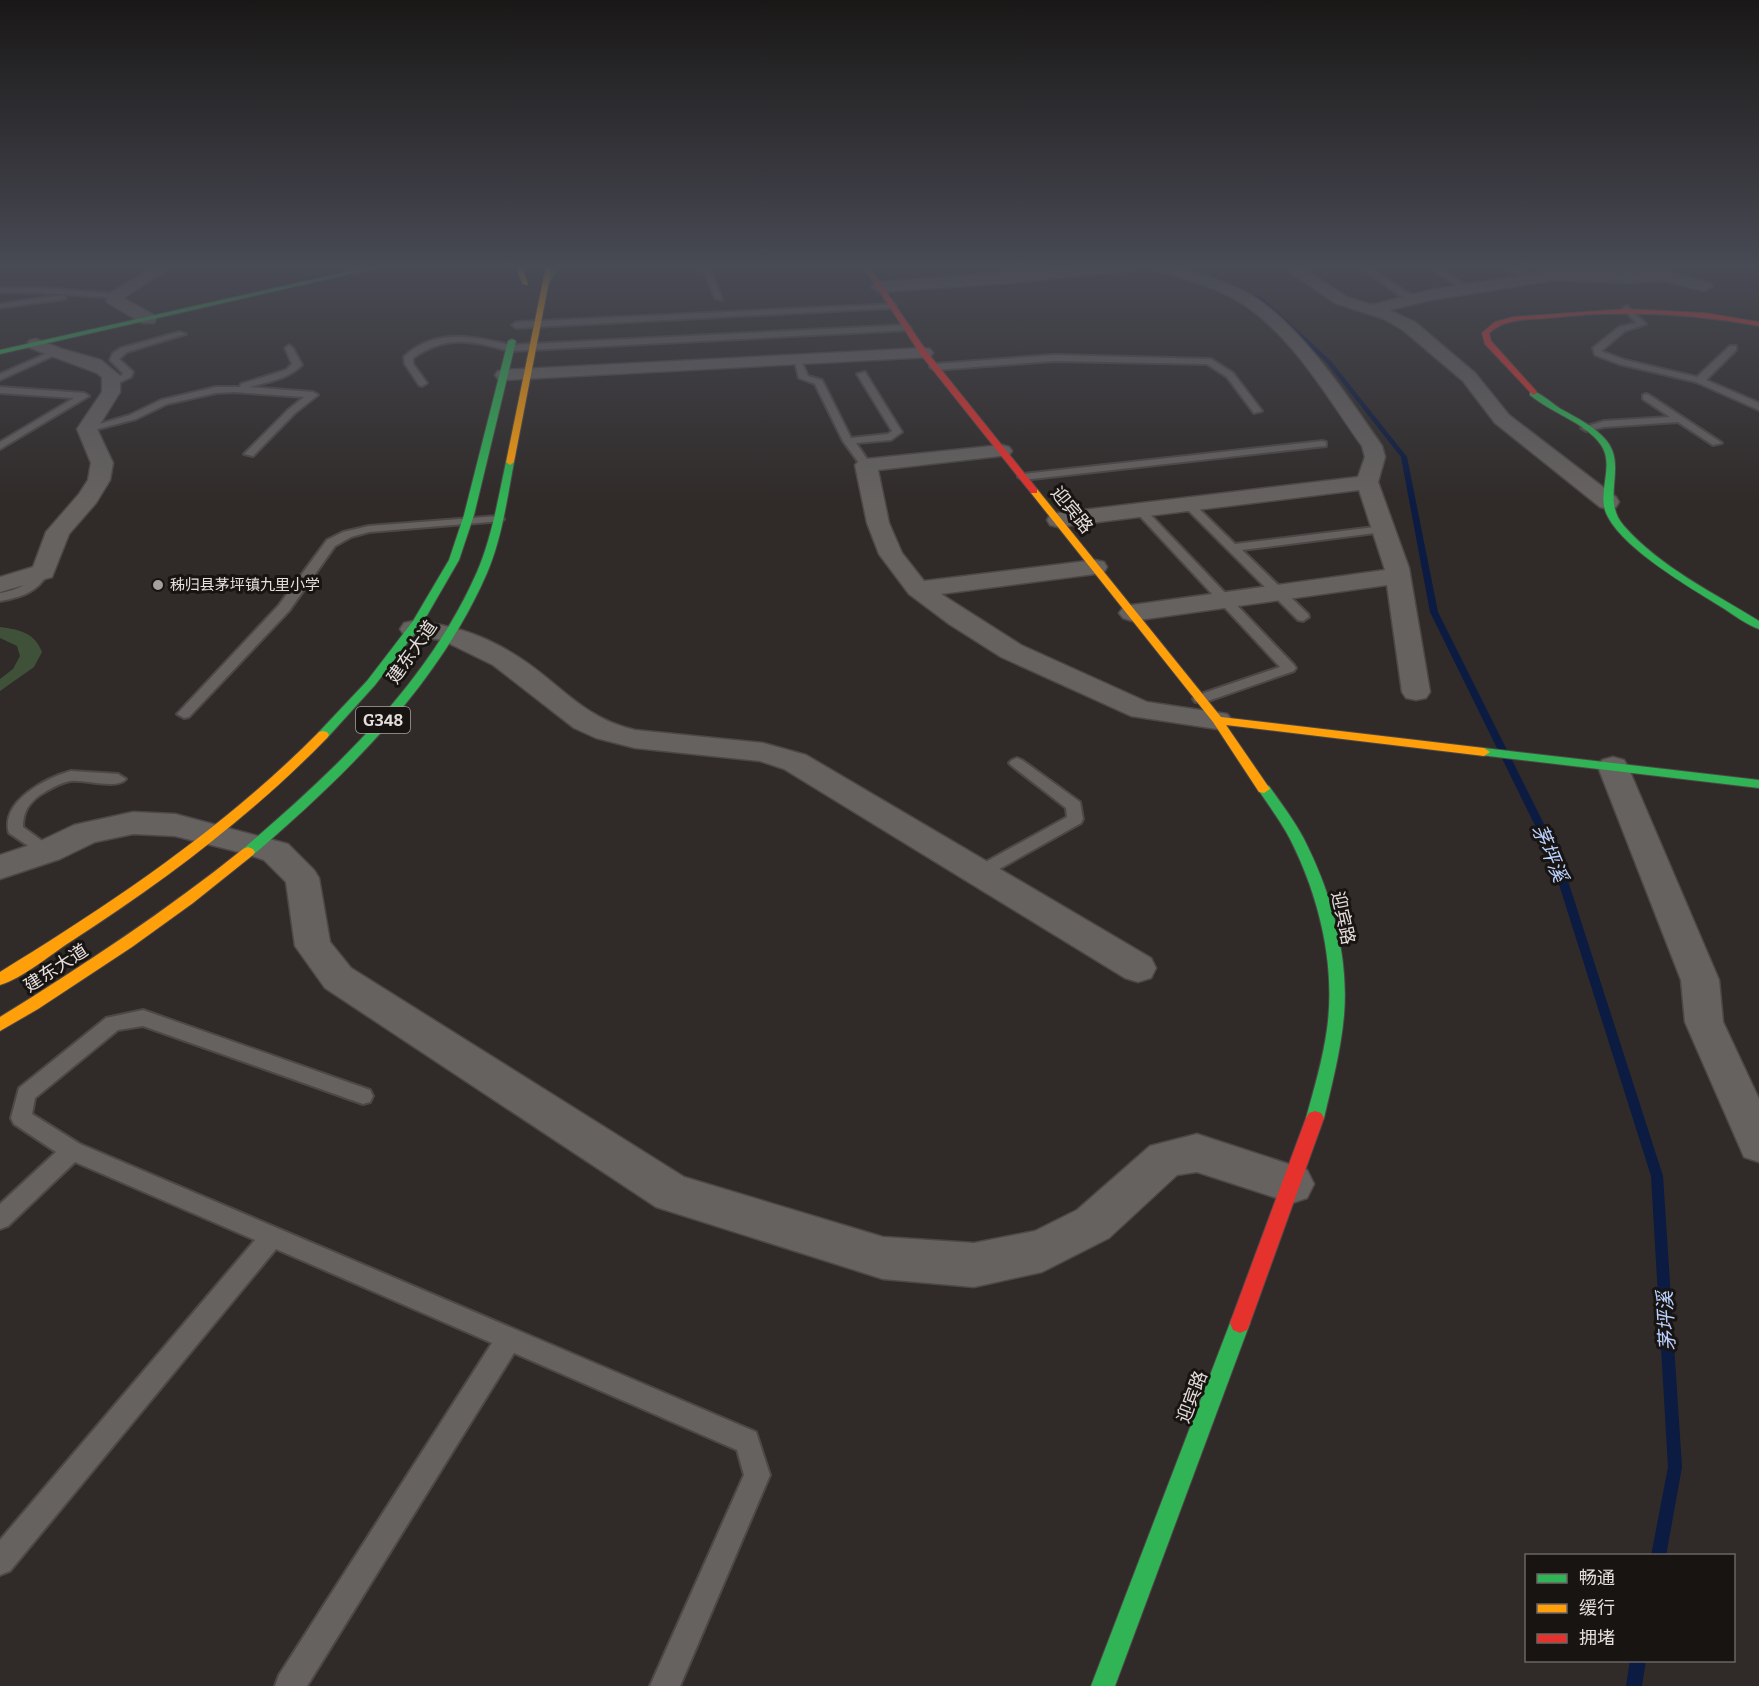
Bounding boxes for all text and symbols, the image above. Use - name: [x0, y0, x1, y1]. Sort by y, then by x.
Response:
- street label: 迎宾路: [1046, 482, 1098, 538]
- place label: 秭归县茅坪镇九里小学: [170, 576, 320, 594]
- marker: 秭归县茅坪镇九里小学: [151, 578, 165, 592]
- street label: 建东大道: [382, 616, 442, 688]
- road number: G348: [356, 707, 410, 733]
- water label: 茅坪溪: [1527, 821, 1574, 887]
- street label: 迎宾路: [1327, 889, 1359, 947]
- street label: 建东大道: [20, 939, 92, 997]
- water label: 茅坪溪: [1652, 1288, 1680, 1352]
- street label: 迎宾路: [1172, 1368, 1212, 1426]
- legend: [1525, 1554, 1735, 1662]
- text: 畅通: [1579, 1567, 1615, 1589]
- text: 缓行: [1579, 1597, 1615, 1619]
- text: 拥堵: [1579, 1627, 1615, 1649]

